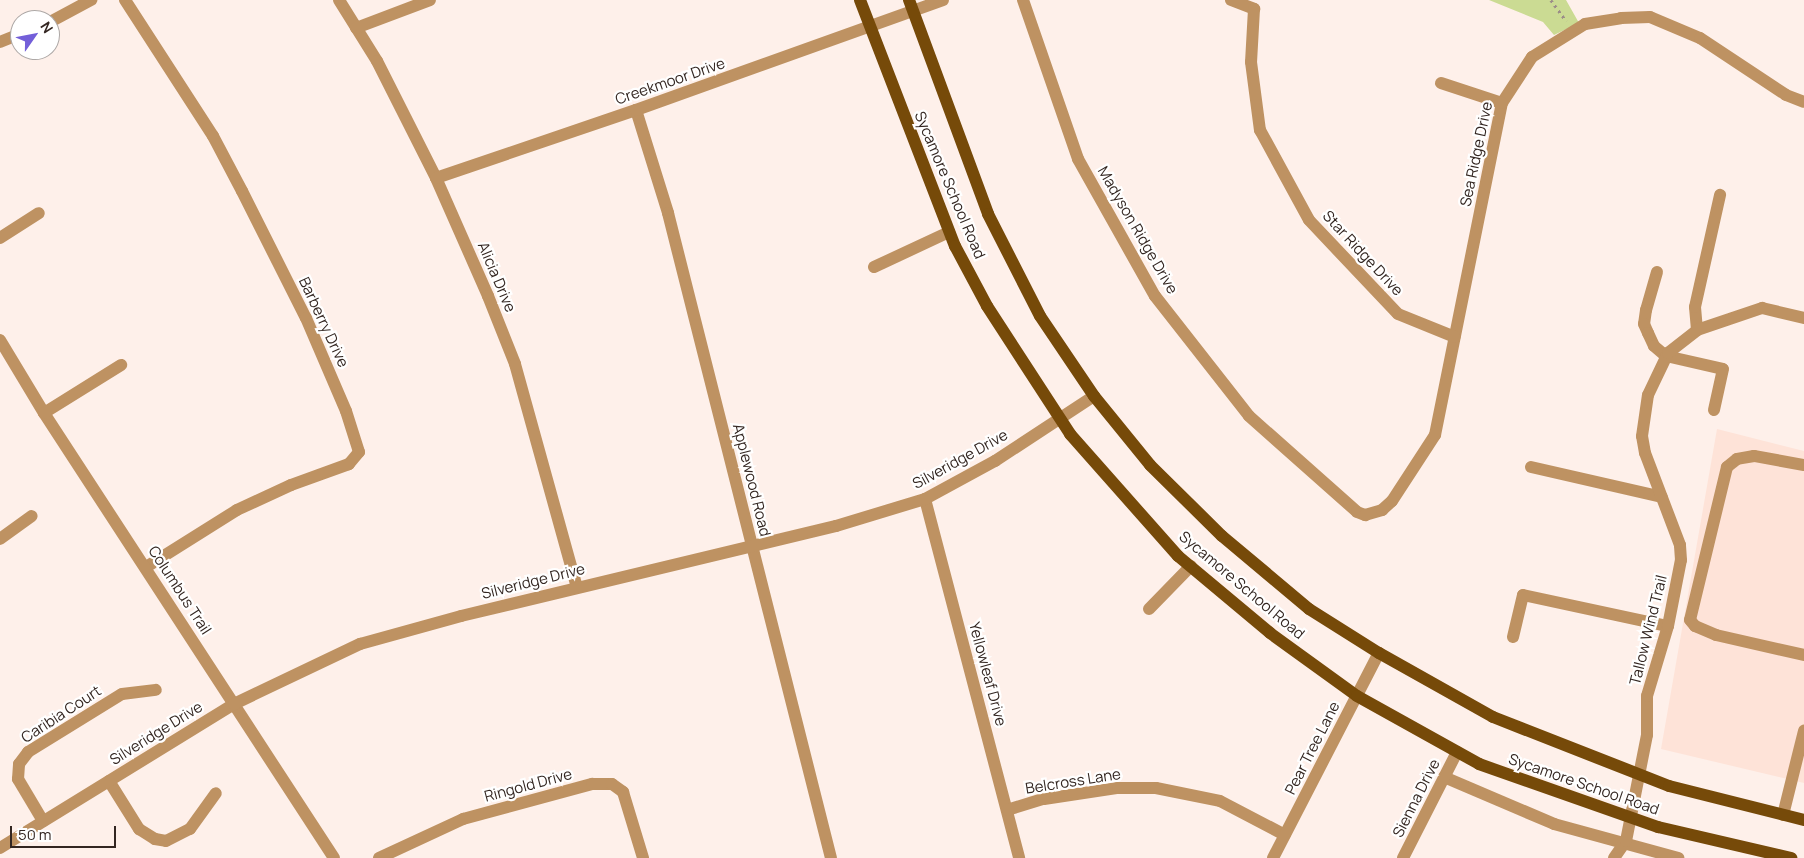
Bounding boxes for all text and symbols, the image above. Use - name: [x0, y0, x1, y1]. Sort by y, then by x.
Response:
- north arrow: [10, 10, 60, 60]
- text: N: [36, 18, 58, 36]
- street label: Creekmoor Drive: [613, 54, 727, 108]
- street label: Sea Ridge Drive: [1456, 100, 1496, 208]
- street label: Sycamore School Road: [911, 109, 989, 261]
- street label: Madyson Ridge Drive: [1094, 163, 1182, 297]
- street label: Star Ridge Drive: [1319, 207, 1407, 299]
- street label: Alicia Drive: [474, 239, 520, 315]
- street label: Barberry Drive: [295, 274, 353, 370]
- street label: Applewood Road: [729, 422, 775, 538]
- street label: Silveridge Drive: [909, 425, 1011, 493]
- street label: Sycamore School Road: [1176, 527, 1308, 643]
- street label: Columbus Trail: [145, 542, 215, 638]
- street label: Silveridge Drive: [479, 559, 587, 603]
- street label: Tallow Wind Trail: [1626, 573, 1670, 687]
- street label: Yellowleaf Drive: [965, 620, 1011, 728]
- street label: Caribia Court: [18, 682, 104, 746]
- street label: Silveridge Drive: [106, 697, 206, 769]
- street label: Pear Tree Lane: [1281, 698, 1343, 798]
- street label: Sycamore School Road: [1506, 750, 1662, 818]
- street label: Sienna Drive: [1389, 756, 1443, 840]
- street label: Ringold Drive: [482, 765, 574, 805]
- street label: Belcross Lane: [1024, 765, 1122, 797]
- scale bar: [12, 816, 119, 848]
- text: 50 m: [18, 824, 52, 845]

